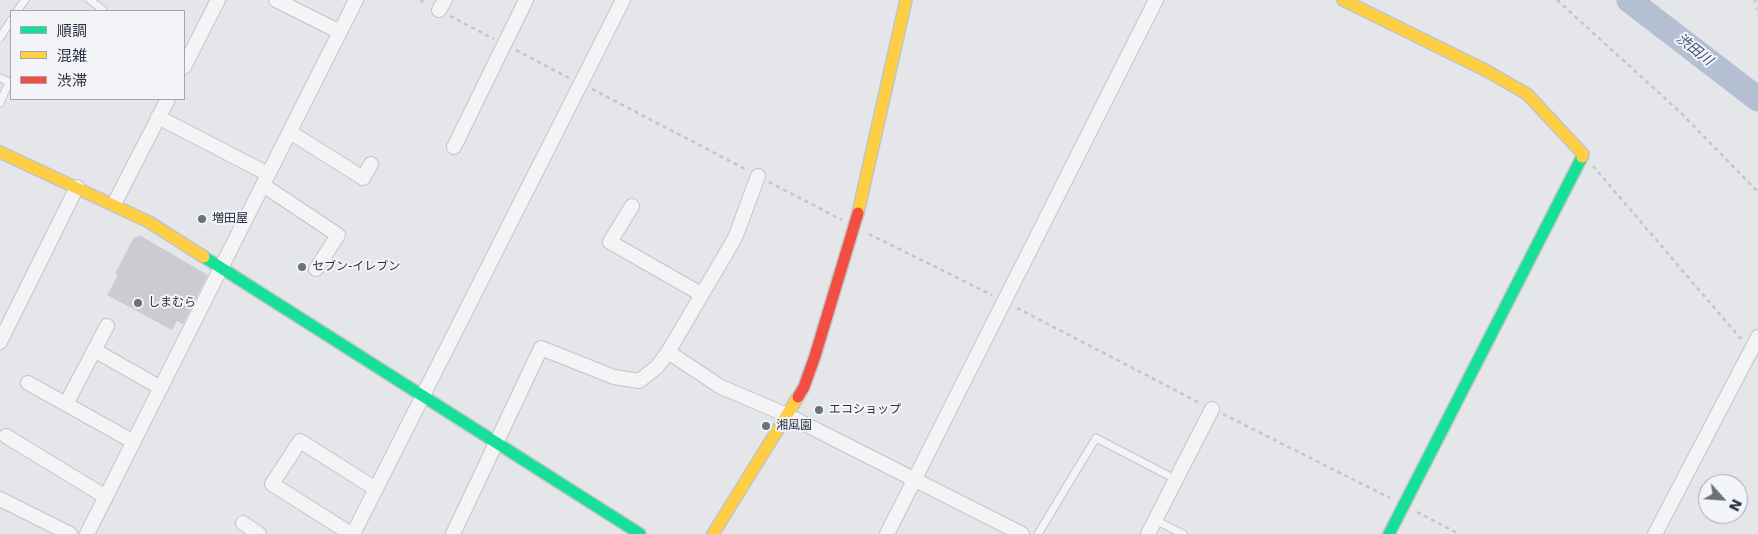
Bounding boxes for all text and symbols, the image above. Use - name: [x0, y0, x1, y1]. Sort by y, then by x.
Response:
- legend: [10, 10, 185, 100]
- text: 順調: [57, 22, 87, 40]
- water label: 渋田川: [1672, 30, 1716, 70]
- text: 混雑: [57, 47, 87, 65]
- text: 渋滞: [57, 72, 87, 90]
- place label: 増田屋: [212, 212, 248, 226]
- marker: 増田屋: [196, 213, 208, 225]
- place label: セブン-イレブン: [312, 260, 400, 274]
- marker: セブン-イレブン: [296, 261, 308, 273]
- place label: しまむら: [148, 296, 196, 310]
- marker: しまむら: [132, 297, 144, 309]
- place label: エコショップ: [829, 403, 901, 417]
- marker: エコショップ: [813, 404, 825, 416]
- place label: 湘風園: [776, 419, 812, 433]
- marker: 湘風園: [760, 420, 772, 432]
- north arrow: [1698, 474, 1748, 524]
- text: N: [1726, 496, 1745, 514]

